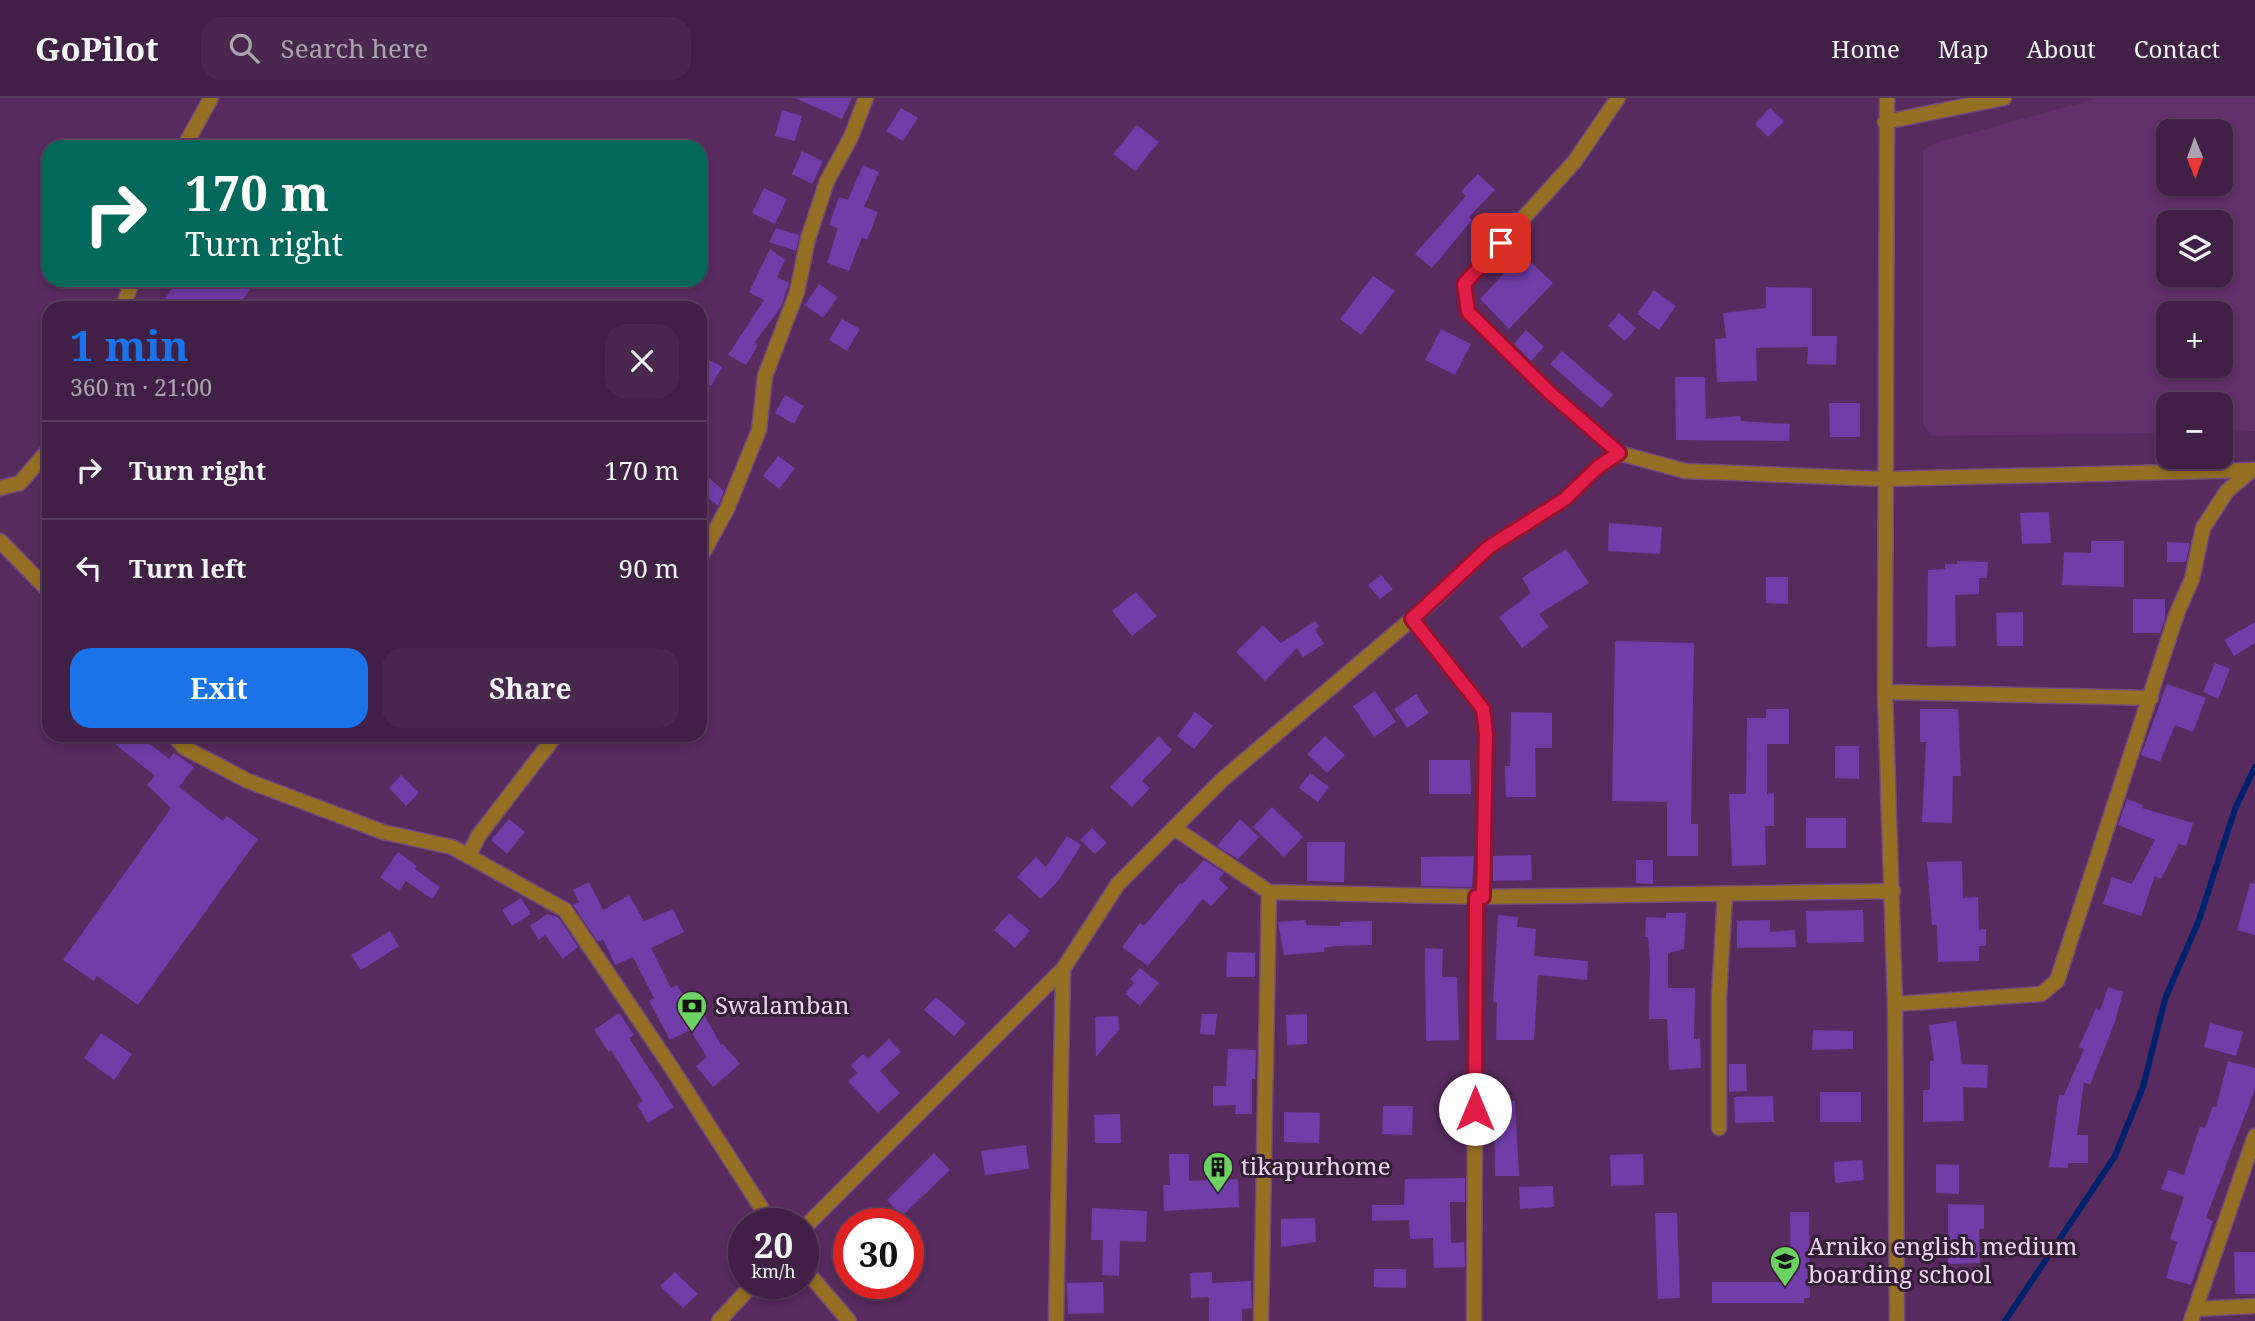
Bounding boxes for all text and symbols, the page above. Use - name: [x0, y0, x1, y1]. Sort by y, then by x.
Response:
- search box: [201, 17, 691, 80]
- text: GoPilot: [35, 26, 159, 71]
- icon: search: [225, 29, 263, 67]
- text: Search here: [281, 30, 428, 66]
- text: Home: [1831, 32, 1900, 65]
- text: Map: [1938, 32, 1989, 65]
- text: About: [2027, 32, 2096, 65]
- text: Contact: [2134, 32, 2220, 65]
- north arrow: [2156, 119, 2233, 196]
- map controls: [2156, 119, 2233, 469]
- text: 170 m: [185, 159, 329, 225]
- icon: right: [70, 168, 161, 259]
- button: layers: [2156, 210, 2233, 287]
- pin: [1471, 213, 1531, 273]
- text: Turn right: [185, 222, 343, 265]
- icon: arrive: [1482, 224, 1520, 262]
- button: +: [2156, 301, 2233, 378]
- text: 1 min: [70, 316, 189, 373]
- button: close: [605, 324, 679, 398]
- text: 360 m · 21:00: [70, 371, 212, 403]
- button: −: [2156, 392, 2233, 469]
- icon: right: [70, 451, 108, 489]
- text: Turn right: [129, 452, 266, 488]
- text: 170 m: [604, 452, 679, 488]
- icon: left: [70, 549, 108, 587]
- text: Turn left: [129, 550, 246, 586]
- text: 90 m: [619, 550, 679, 586]
- button: Exit: [70, 648, 368, 728]
- button: Share: [382, 648, 679, 728]
- place label: Swalamban: [715, 988, 849, 1021]
- bank icon: Swalamban: [675, 989, 709, 1033]
- position arrow: [1438, 1072, 1512, 1146]
- place label: tikapurhome: [1241, 1149, 1391, 1182]
- building icon: tikapurhome: [1201, 1150, 1235, 1194]
- speed limit sign: 30: [833, 1208, 924, 1299]
- text: 20: [754, 1221, 793, 1268]
- place label: Arniko english medium boarding school: [1808, 1229, 2078, 1290]
- school or university icon: Arniko english medium boarding school: [1768, 1244, 1802, 1288]
- text: km/h: [751, 1259, 796, 1283]

